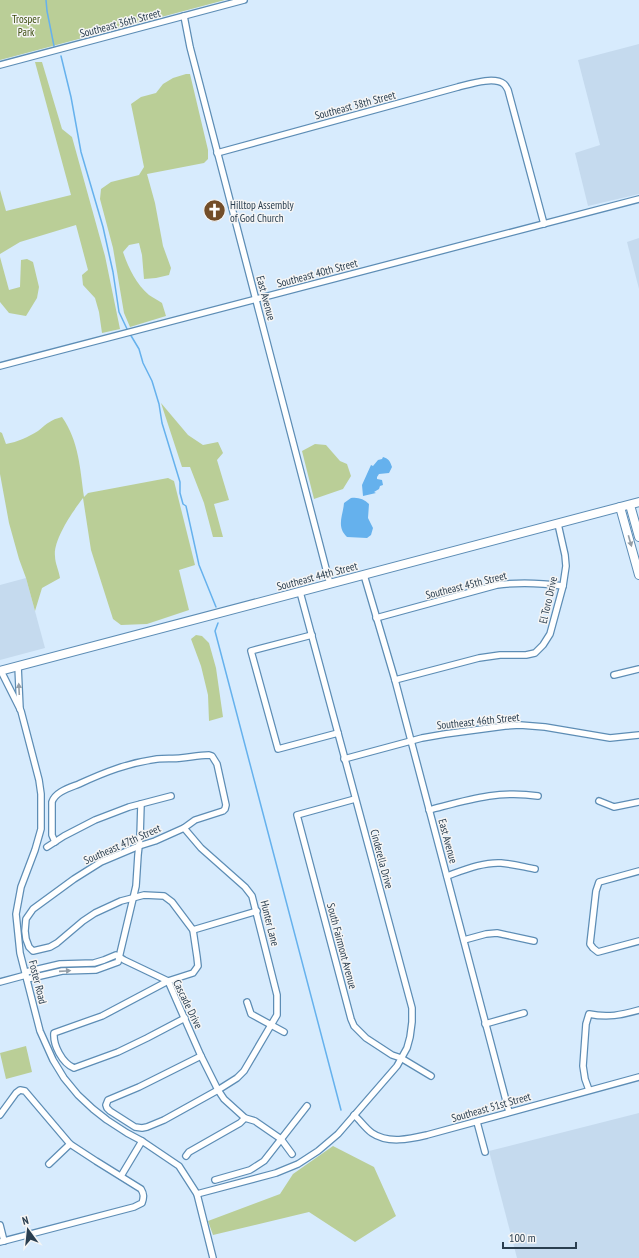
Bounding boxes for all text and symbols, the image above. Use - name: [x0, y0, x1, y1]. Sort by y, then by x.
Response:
- street label: Southeast 36th Street: [78, 5, 162, 41]
- park label: Trosper Park: [12, 12, 40, 39]
- street label: Southeast 38th Street: [313, 87, 397, 123]
- church icon: Hilltop Assembly of God Church: [201, 198, 227, 224]
- place label: Hilltop Assembly of God Church: [230, 198, 295, 225]
- street label: Southeast 40th Street: [275, 255, 359, 291]
- street label: East Avenue: [253, 274, 279, 322]
- one-way arrow: [627, 535, 633, 547]
- street label: Southeast 44th Street: [275, 558, 359, 594]
- street label: Southeast 45th Street: [424, 568, 508, 602]
- street label: El Toro Drive: [536, 575, 560, 625]
- one-way arrow: [16, 683, 23, 695]
- street label: Southeast 46th Street: [436, 710, 520, 732]
- street label: East Avenue: [435, 817, 461, 865]
- street label: Southeast 47th Street: [81, 821, 163, 867]
- street label: Cinderella Drive: [367, 828, 397, 891]
- street label: Hunter Lane: [258, 899, 283, 948]
- street label: South Fairmont Avenue: [324, 901, 360, 991]
- street label: Foster Road: [26, 959, 50, 1006]
- one-way arrow: [59, 968, 71, 975]
- street label: Cascade Drive: [170, 977, 206, 1031]
- street label: Southeast 51st Street: [450, 1089, 532, 1125]
- north arrow: [8, 1210, 48, 1250]
- text: N: [21, 1213, 30, 1228]
- scale bar: [503, 1224, 576, 1250]
- text: 100 m: [509, 1230, 536, 1245]

